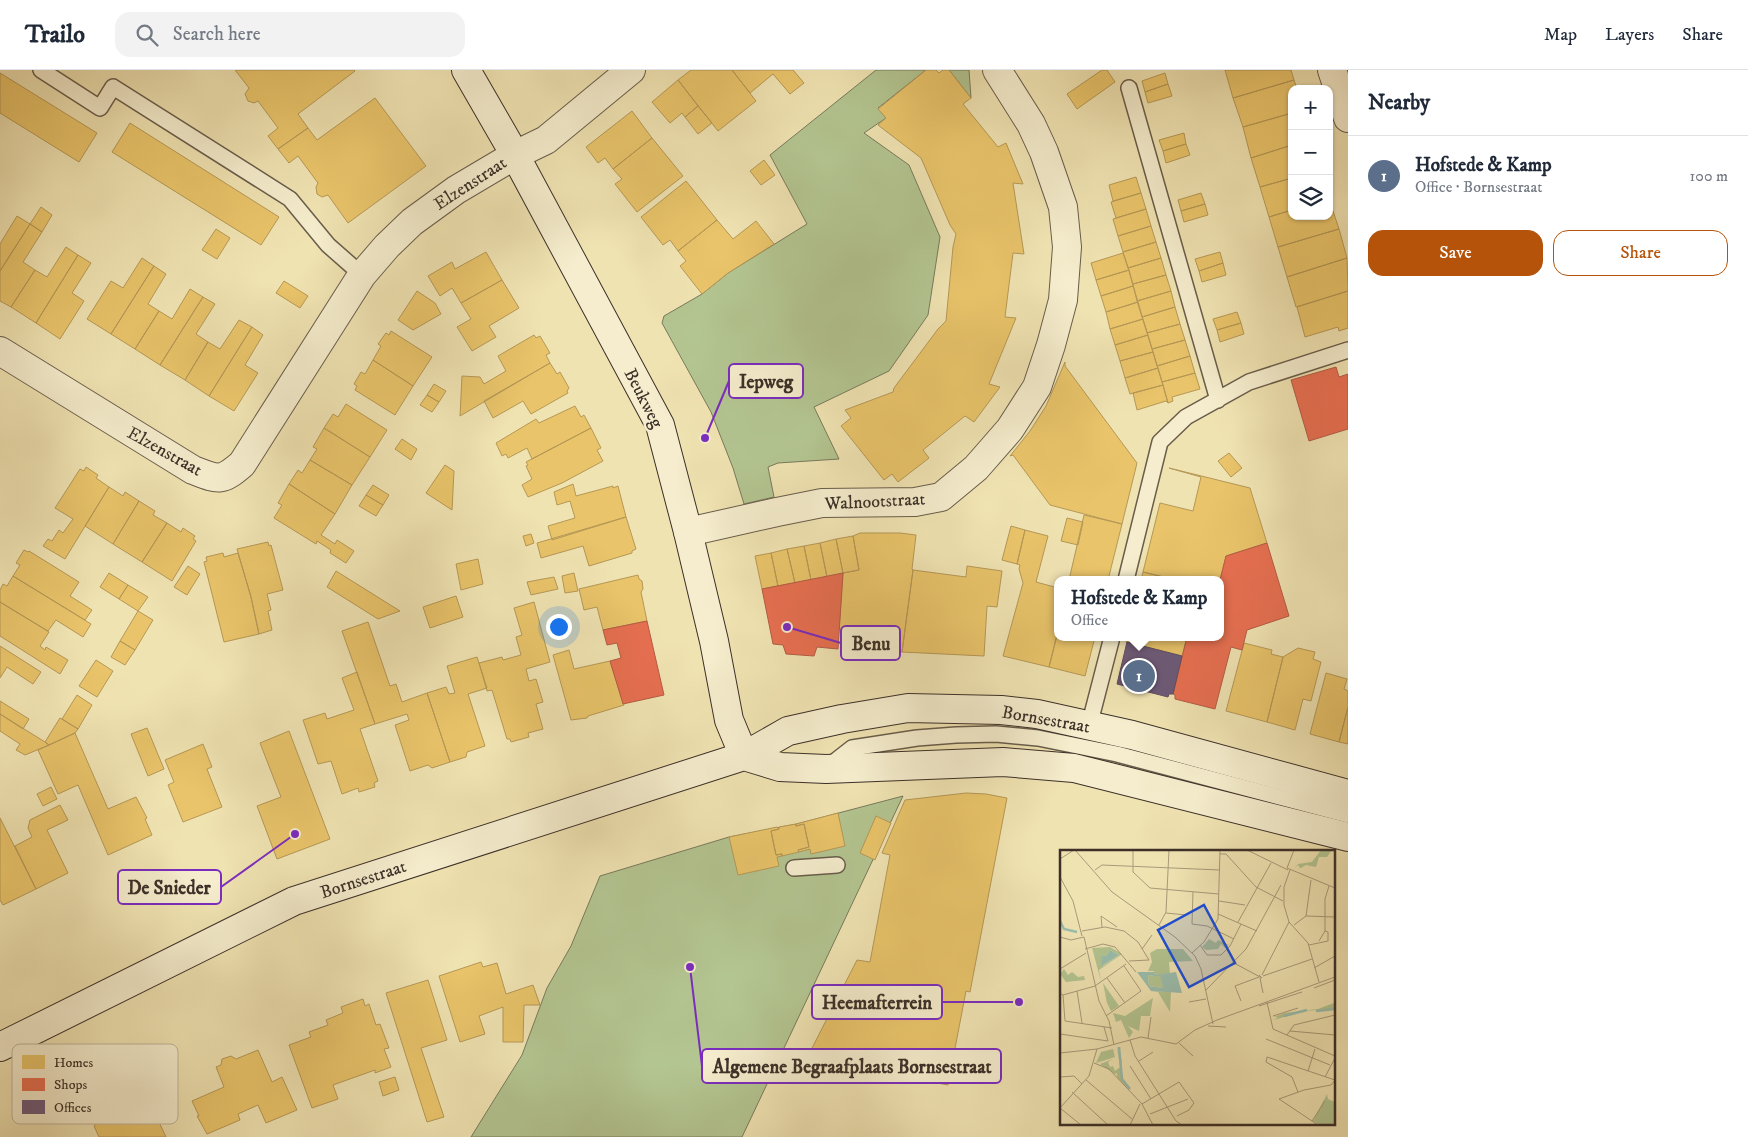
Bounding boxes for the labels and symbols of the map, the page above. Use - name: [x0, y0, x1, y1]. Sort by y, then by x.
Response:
- street label: Elzenstraat: [430, 152, 511, 215]
- callout: Iepweg: [729, 364, 803, 398]
- street label: Beukweg: [619, 365, 668, 432]
- text: Iepweg: [739, 371, 794, 394]
- street label: Elzenstraat: [123, 422, 206, 482]
- street label: Walnootstraat: [823, 488, 926, 516]
- your location: [546, 614, 572, 640]
- callout: Benu: [841, 626, 900, 660]
- text: Benu: [852, 633, 890, 656]
- pin: 1: [1123, 657, 1155, 695]
- street label: Bornsestraat: [1000, 701, 1092, 739]
- inset map: [1060, 850, 1336, 1124]
- street label: Bornsestraat: [317, 856, 409, 904]
- callout: De Snieder: [118, 870, 221, 904]
- text: De Snieder: [127, 877, 212, 900]
- callout: Heemafterrein: [812, 985, 942, 1019]
- text: Heemafterrein: [822, 992, 933, 1015]
- legend: [12, 1044, 178, 1124]
- callout: Algemene Begraafplaats Bornsestraat: [702, 1049, 1001, 1083]
- text: Homes: [54, 1054, 94, 1072]
- text: Algemene Begraafplaats Bornsestraat: [711, 1056, 992, 1079]
- text: Shops: [54, 1076, 87, 1094]
- text: Offices: [54, 1099, 92, 1117]

